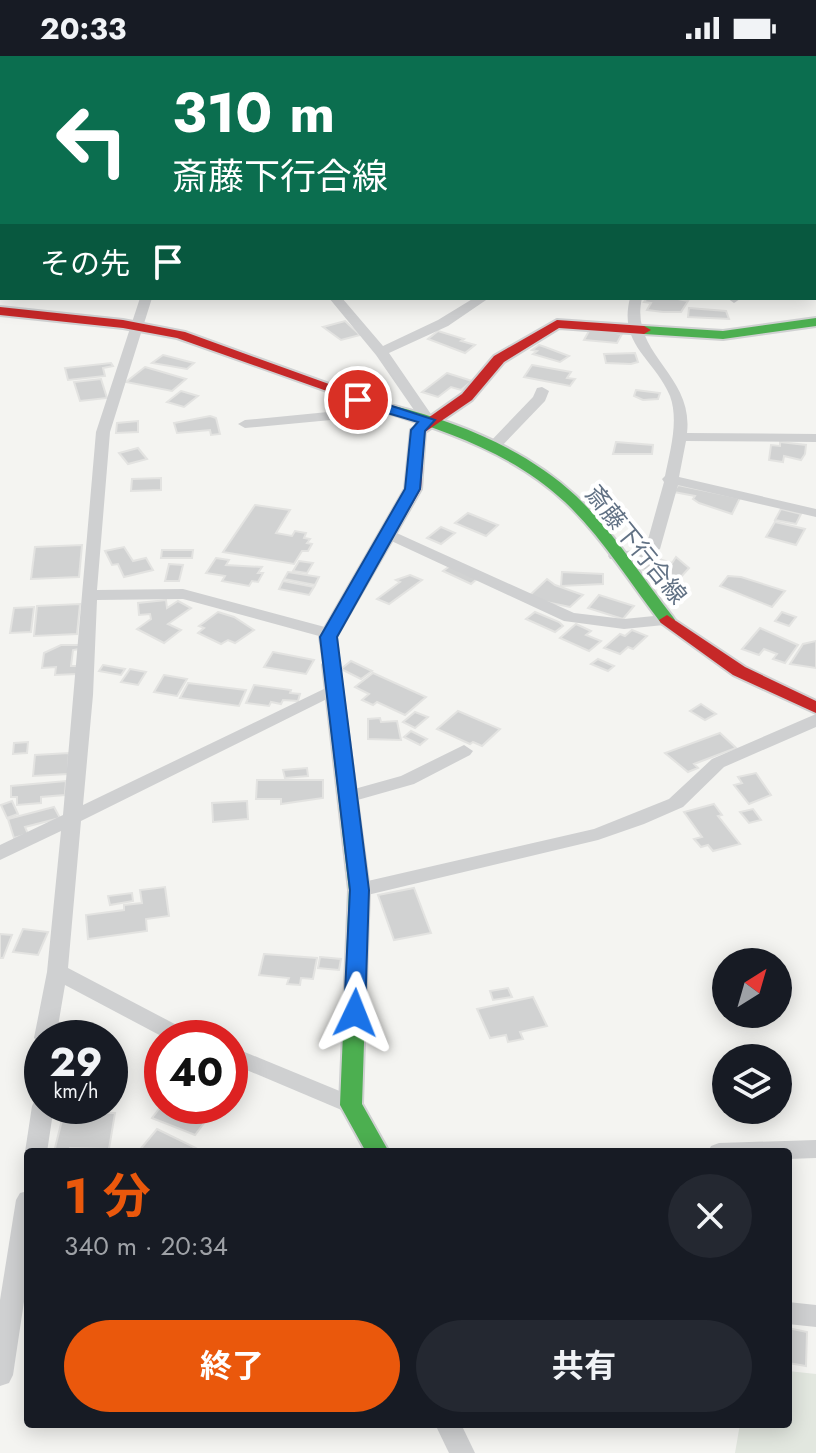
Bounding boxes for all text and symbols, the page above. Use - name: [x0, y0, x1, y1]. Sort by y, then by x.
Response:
- text: 20:33: [40, 7, 126, 50]
- text: 310 m: [172, 72, 335, 153]
- icon: left: [40, 88, 144, 192]
- text: 斎藤下行合線: [172, 150, 388, 202]
- icon: arrive: [146, 240, 190, 284]
- text: その先: [40, 242, 130, 285]
- pin: [324, 366, 392, 434]
- icon: arrive: [336, 378, 380, 422]
- street label: 斎藤下行合線: [577, 478, 695, 612]
- north arrow: [712, 948, 792, 1028]
- map controls: [712, 948, 792, 1124]
- position arrow: [313, 971, 397, 1055]
- speed limit sign: 40: [144, 1020, 248, 1124]
- text: 29: [50, 1033, 103, 1091]
- button: layers: [712, 1044, 792, 1124]
- text: km/h: [53, 1077, 99, 1106]
- text: 1 分: [64, 1162, 151, 1231]
- button: close: [668, 1174, 752, 1258]
- text: 340 m · 20:34: [64, 1227, 228, 1265]
- button: 終了: [64, 1320, 400, 1412]
- button: 共有: [416, 1320, 752, 1412]

